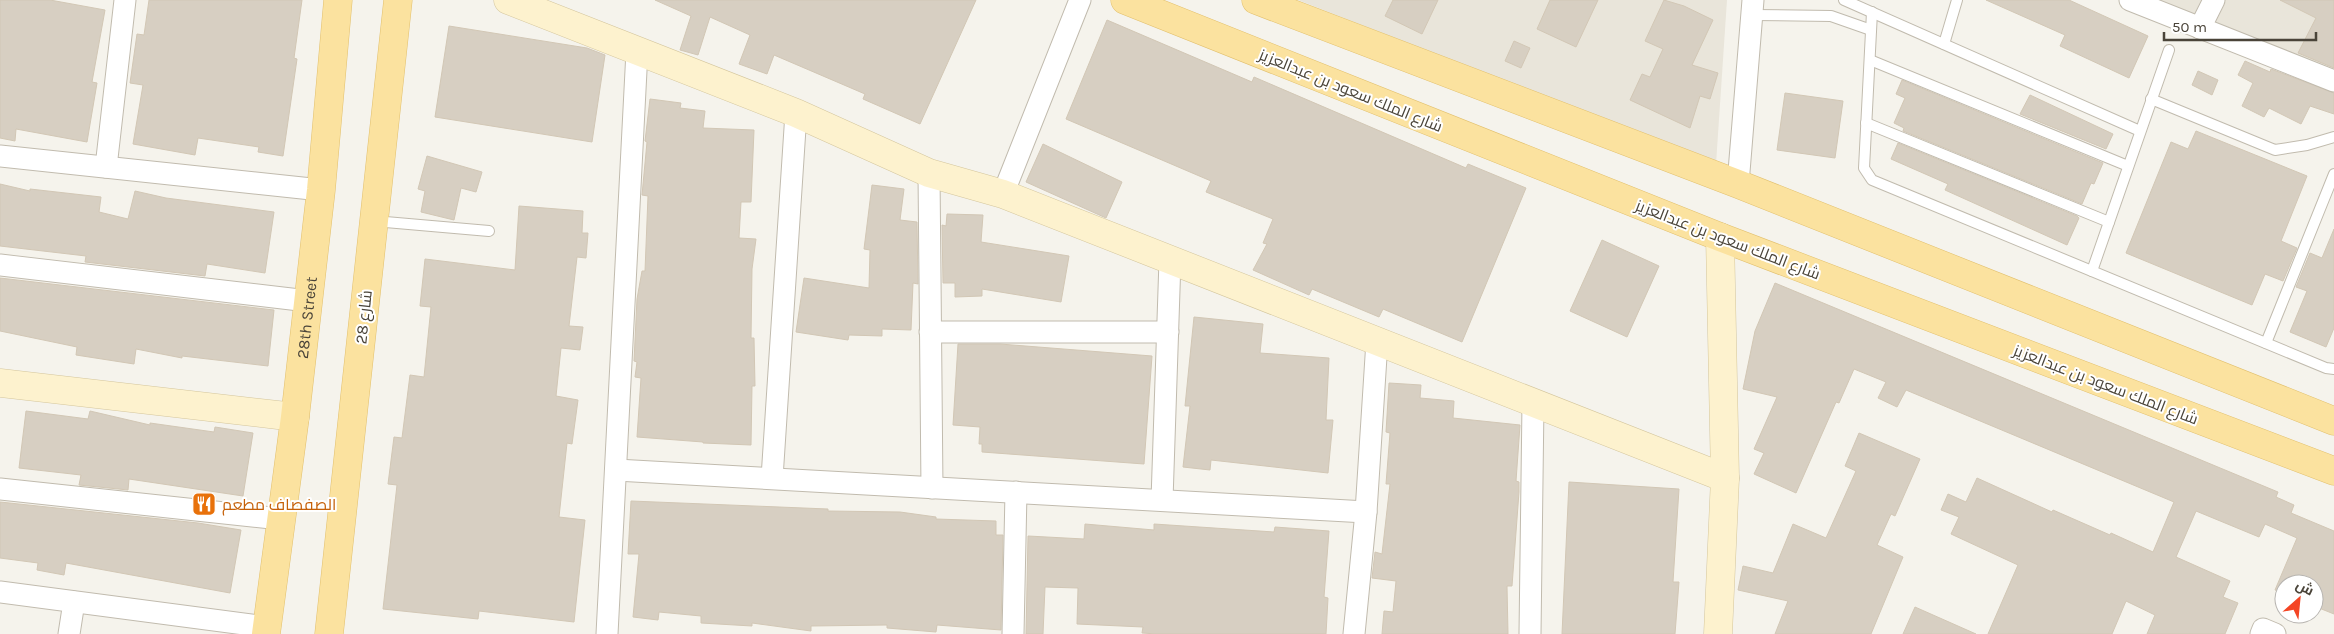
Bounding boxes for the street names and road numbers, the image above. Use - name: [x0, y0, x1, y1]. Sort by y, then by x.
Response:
- street label: شارع الملك سعود بن عبدالعزيز: [1255, 45, 1445, 138]
- street label: شارع الملك سعود بن عبدالعزيز: [1631, 195, 1823, 285]
- street label: 28th Street: [293, 276, 321, 360]
- street label: شارع 28: [351, 289, 378, 345]
- street label: شارع الملك سعود بن عبدالعزيز: [2009, 340, 2201, 430]

